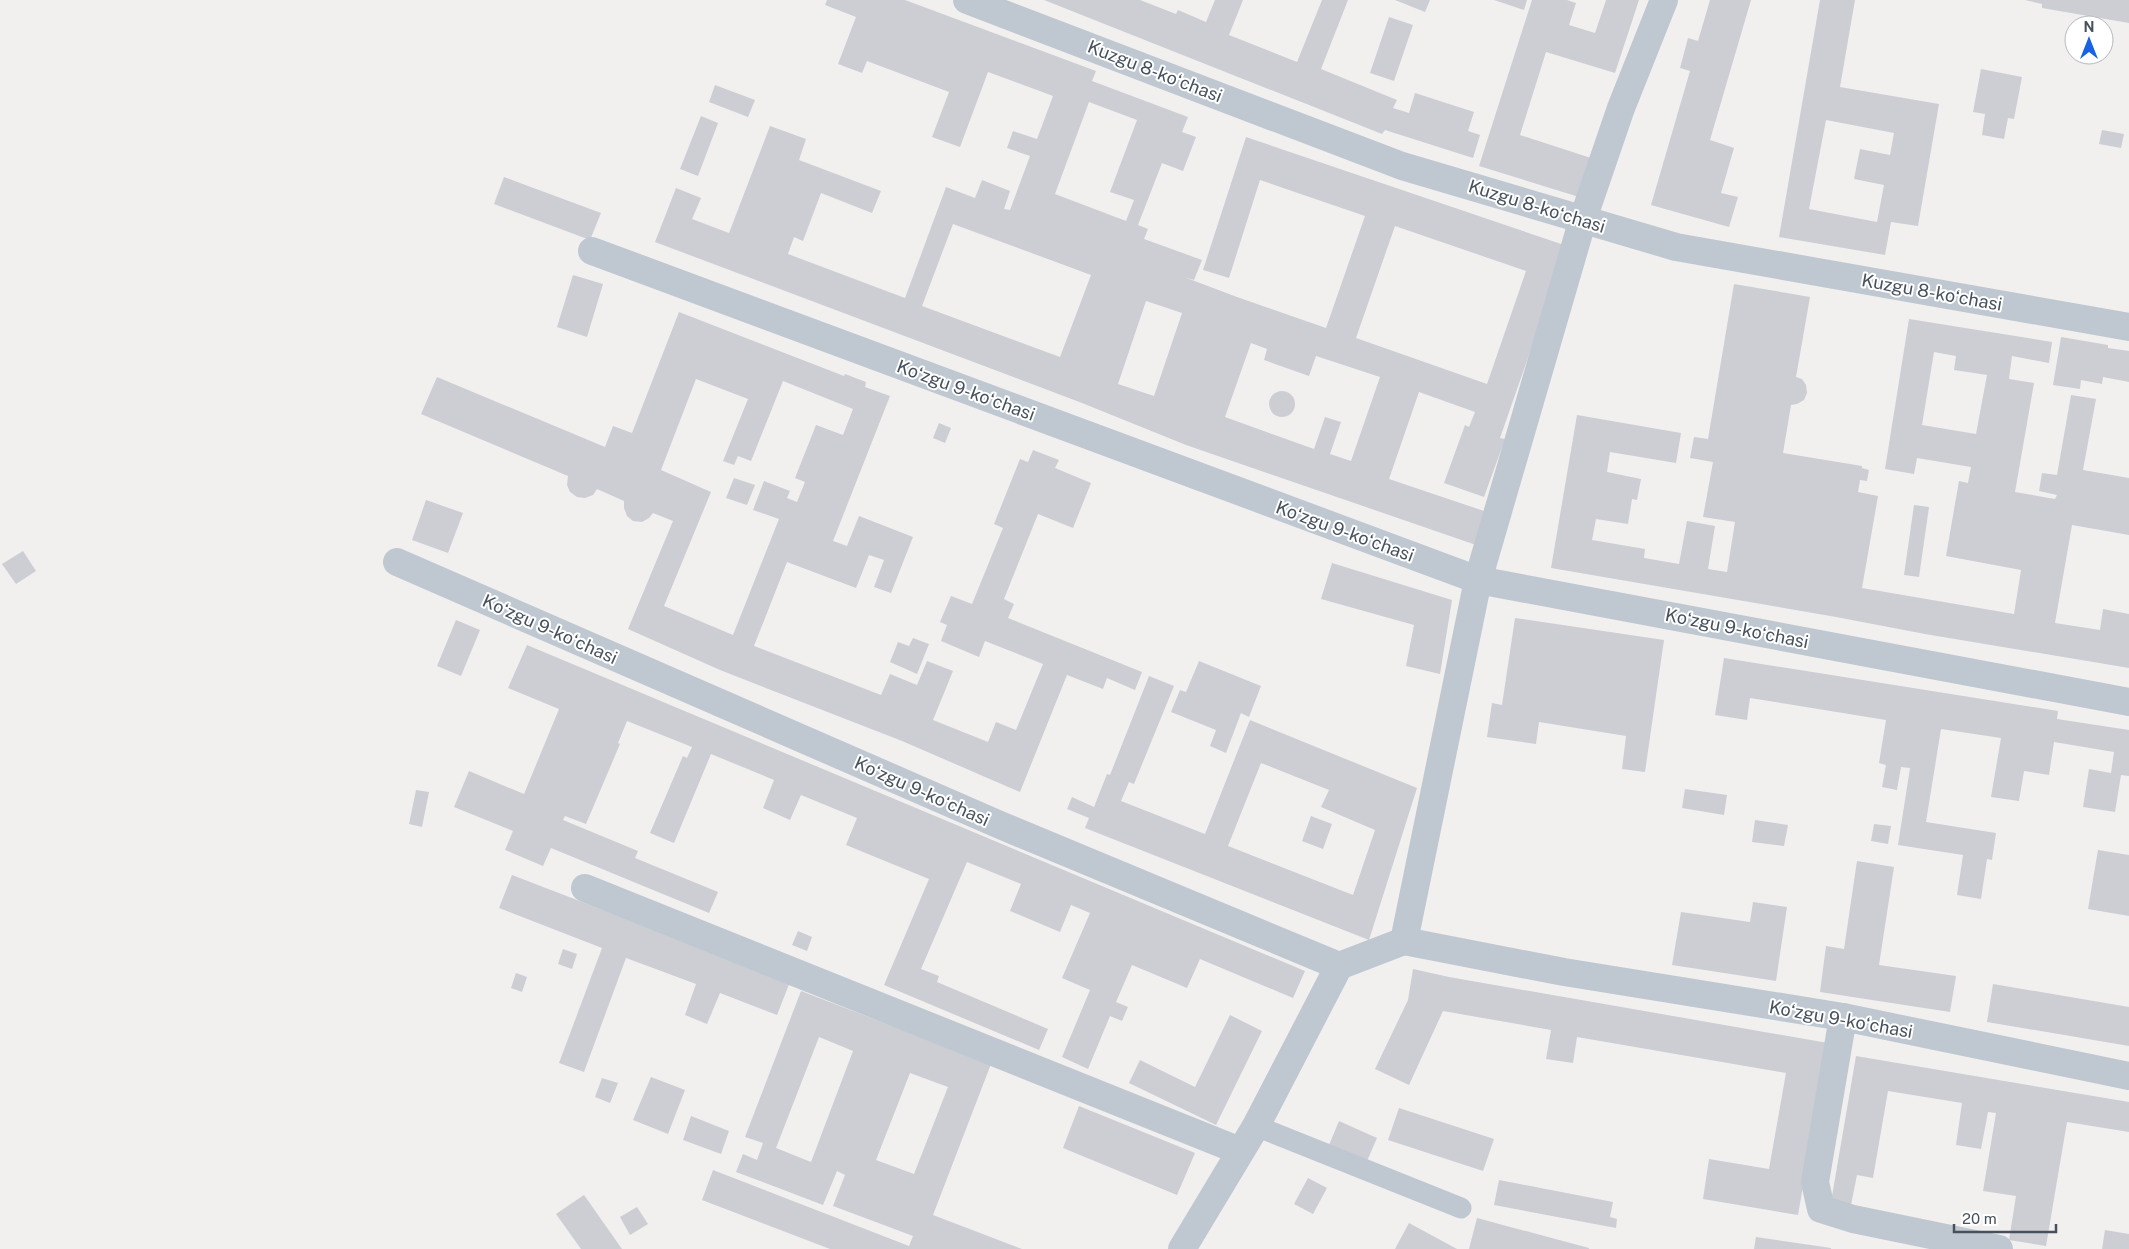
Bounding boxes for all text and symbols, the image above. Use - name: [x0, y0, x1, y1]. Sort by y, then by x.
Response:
- north arrow: [2064, 15, 2114, 65]
- text: N: [2084, 19, 2094, 35]
- street label: Kuzgu 8-koʻchasi: [1085, 36, 1225, 106]
- street label: Kuzgu 8-koʻchasi: [1466, 175, 1608, 237]
- street label: Kuzgu 8-koʻchasi: [1860, 269, 2004, 315]
- street label: Koʻzgu 9-koʻchasi: [894, 355, 1038, 425]
- street label: Koʻzgu 9-koʻchasi: [1273, 496, 1417, 566]
- street label: Koʻzgu 9-koʻchasi: [479, 590, 621, 668]
- street label: Koʻzgu 9-koʻchasi: [1664, 604, 1810, 652]
- street label: Koʻzgu 9-koʻchasi: [851, 752, 993, 830]
- street label: Koʻzgu 9-koʻchasi: [1768, 996, 1914, 1042]
- scale bar: [1954, 1202, 2056, 1234]
- text: 20 m: [1962, 1210, 1997, 1227]

